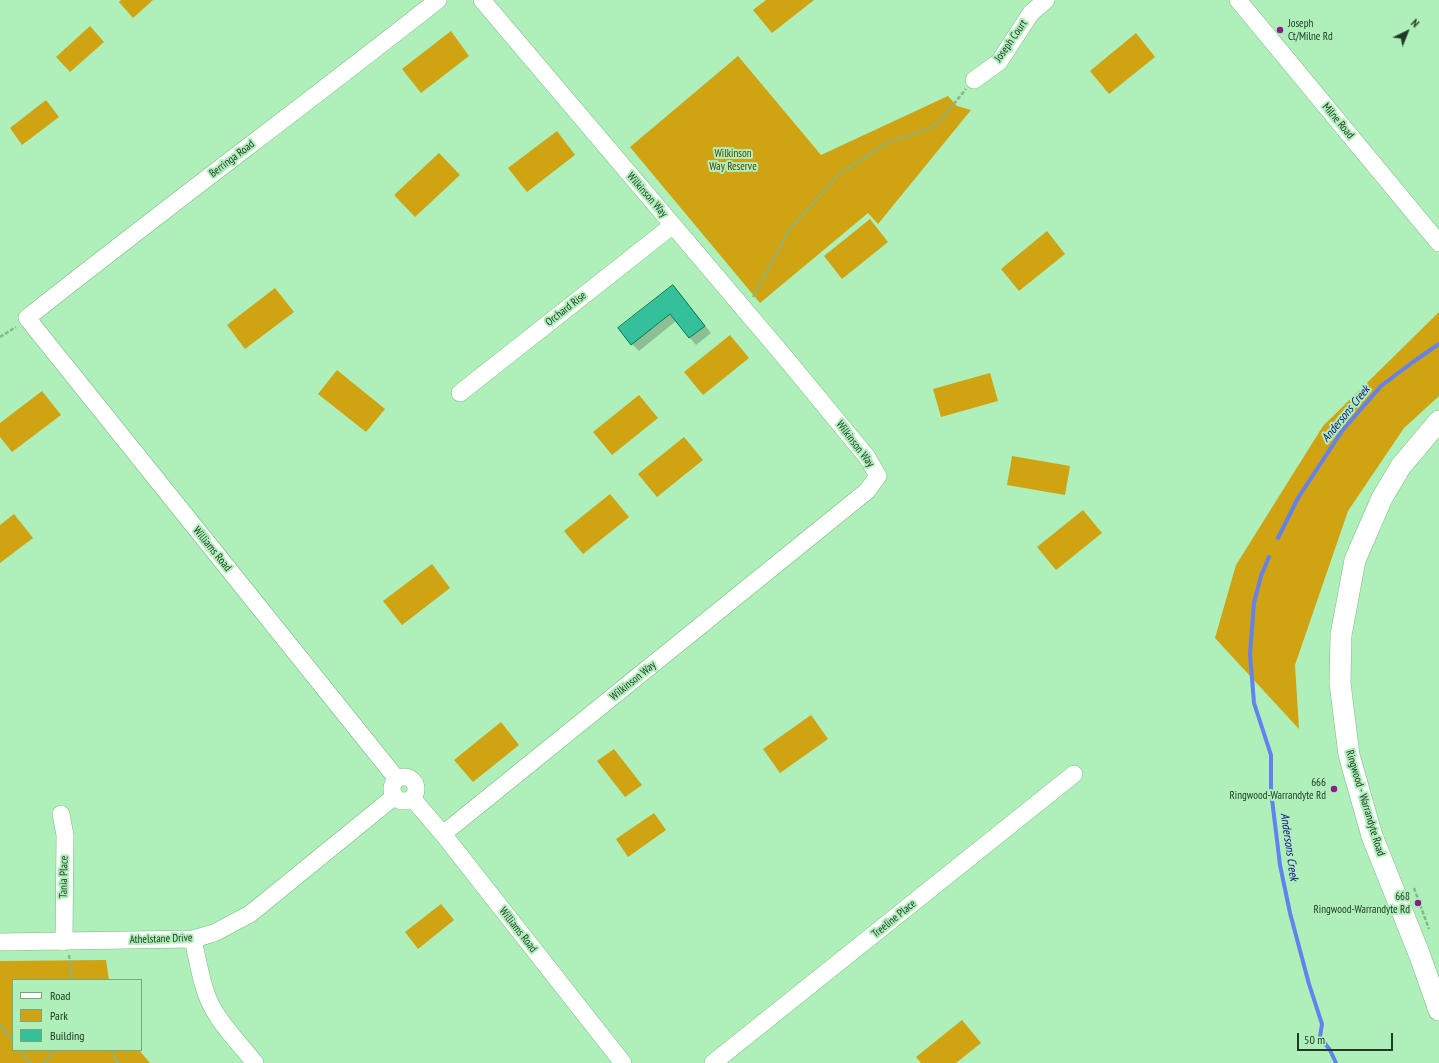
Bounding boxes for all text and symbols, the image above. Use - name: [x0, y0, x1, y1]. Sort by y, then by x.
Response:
- north arrow: [1387, 12, 1427, 52]
- text: N: [1408, 16, 1422, 30]
- street label: Joseph Court: [992, 17, 1030, 65]
- place label: Joseph Ct/Milne Rd: [1288, 17, 1333, 43]
- marker: Joseph Ct/Milne Rd: [1275, 25, 1285, 35]
- street label: Milne Road: [1319, 101, 1357, 141]
- street label: Berringa Road: [207, 138, 257, 180]
- park label: Wilkinson Way Reserve: [709, 147, 757, 173]
- street label: Wilkinson Way: [624, 170, 670, 220]
- street label: Orchard Rise: [543, 289, 589, 329]
- water label: Andersons Creek: [1319, 383, 1373, 445]
- street label: Wilkinson Way: [833, 418, 877, 470]
- street label: Williams Road: [190, 524, 234, 574]
- street label: Wilkinson Way: [607, 659, 659, 703]
- street label: Ringwood - Warrandyte Road: [1343, 749, 1387, 857]
- place label: 666 Ringwood-Warrandyte Rd: [1230, 776, 1326, 802]
- marker: 666 Ringwood-Warrandyte Rd: [1329, 784, 1339, 794]
- water label: Andersons Creek: [1277, 812, 1301, 882]
- street label: Tania Place: [57, 856, 71, 898]
- place label: 668 Ringwood-Warrandyte Rd: [1314, 890, 1410, 916]
- street label: Treeline Place: [869, 897, 919, 941]
- marker: 668 Ringwood-Warrandyte Rd: [1413, 898, 1423, 908]
- street label: Williams Road: [496, 905, 540, 955]
- street label: Athelstane Drive: [129, 931, 193, 947]
- legend: [12, 979, 142, 1051]
- text: Road: [50, 988, 70, 1003]
- text: Park: [50, 1008, 68, 1023]
- scale bar: [1299, 1025, 1395, 1051]
- text: Building: [50, 1028, 85, 1043]
- text: 50 m: [1304, 1032, 1325, 1047]

